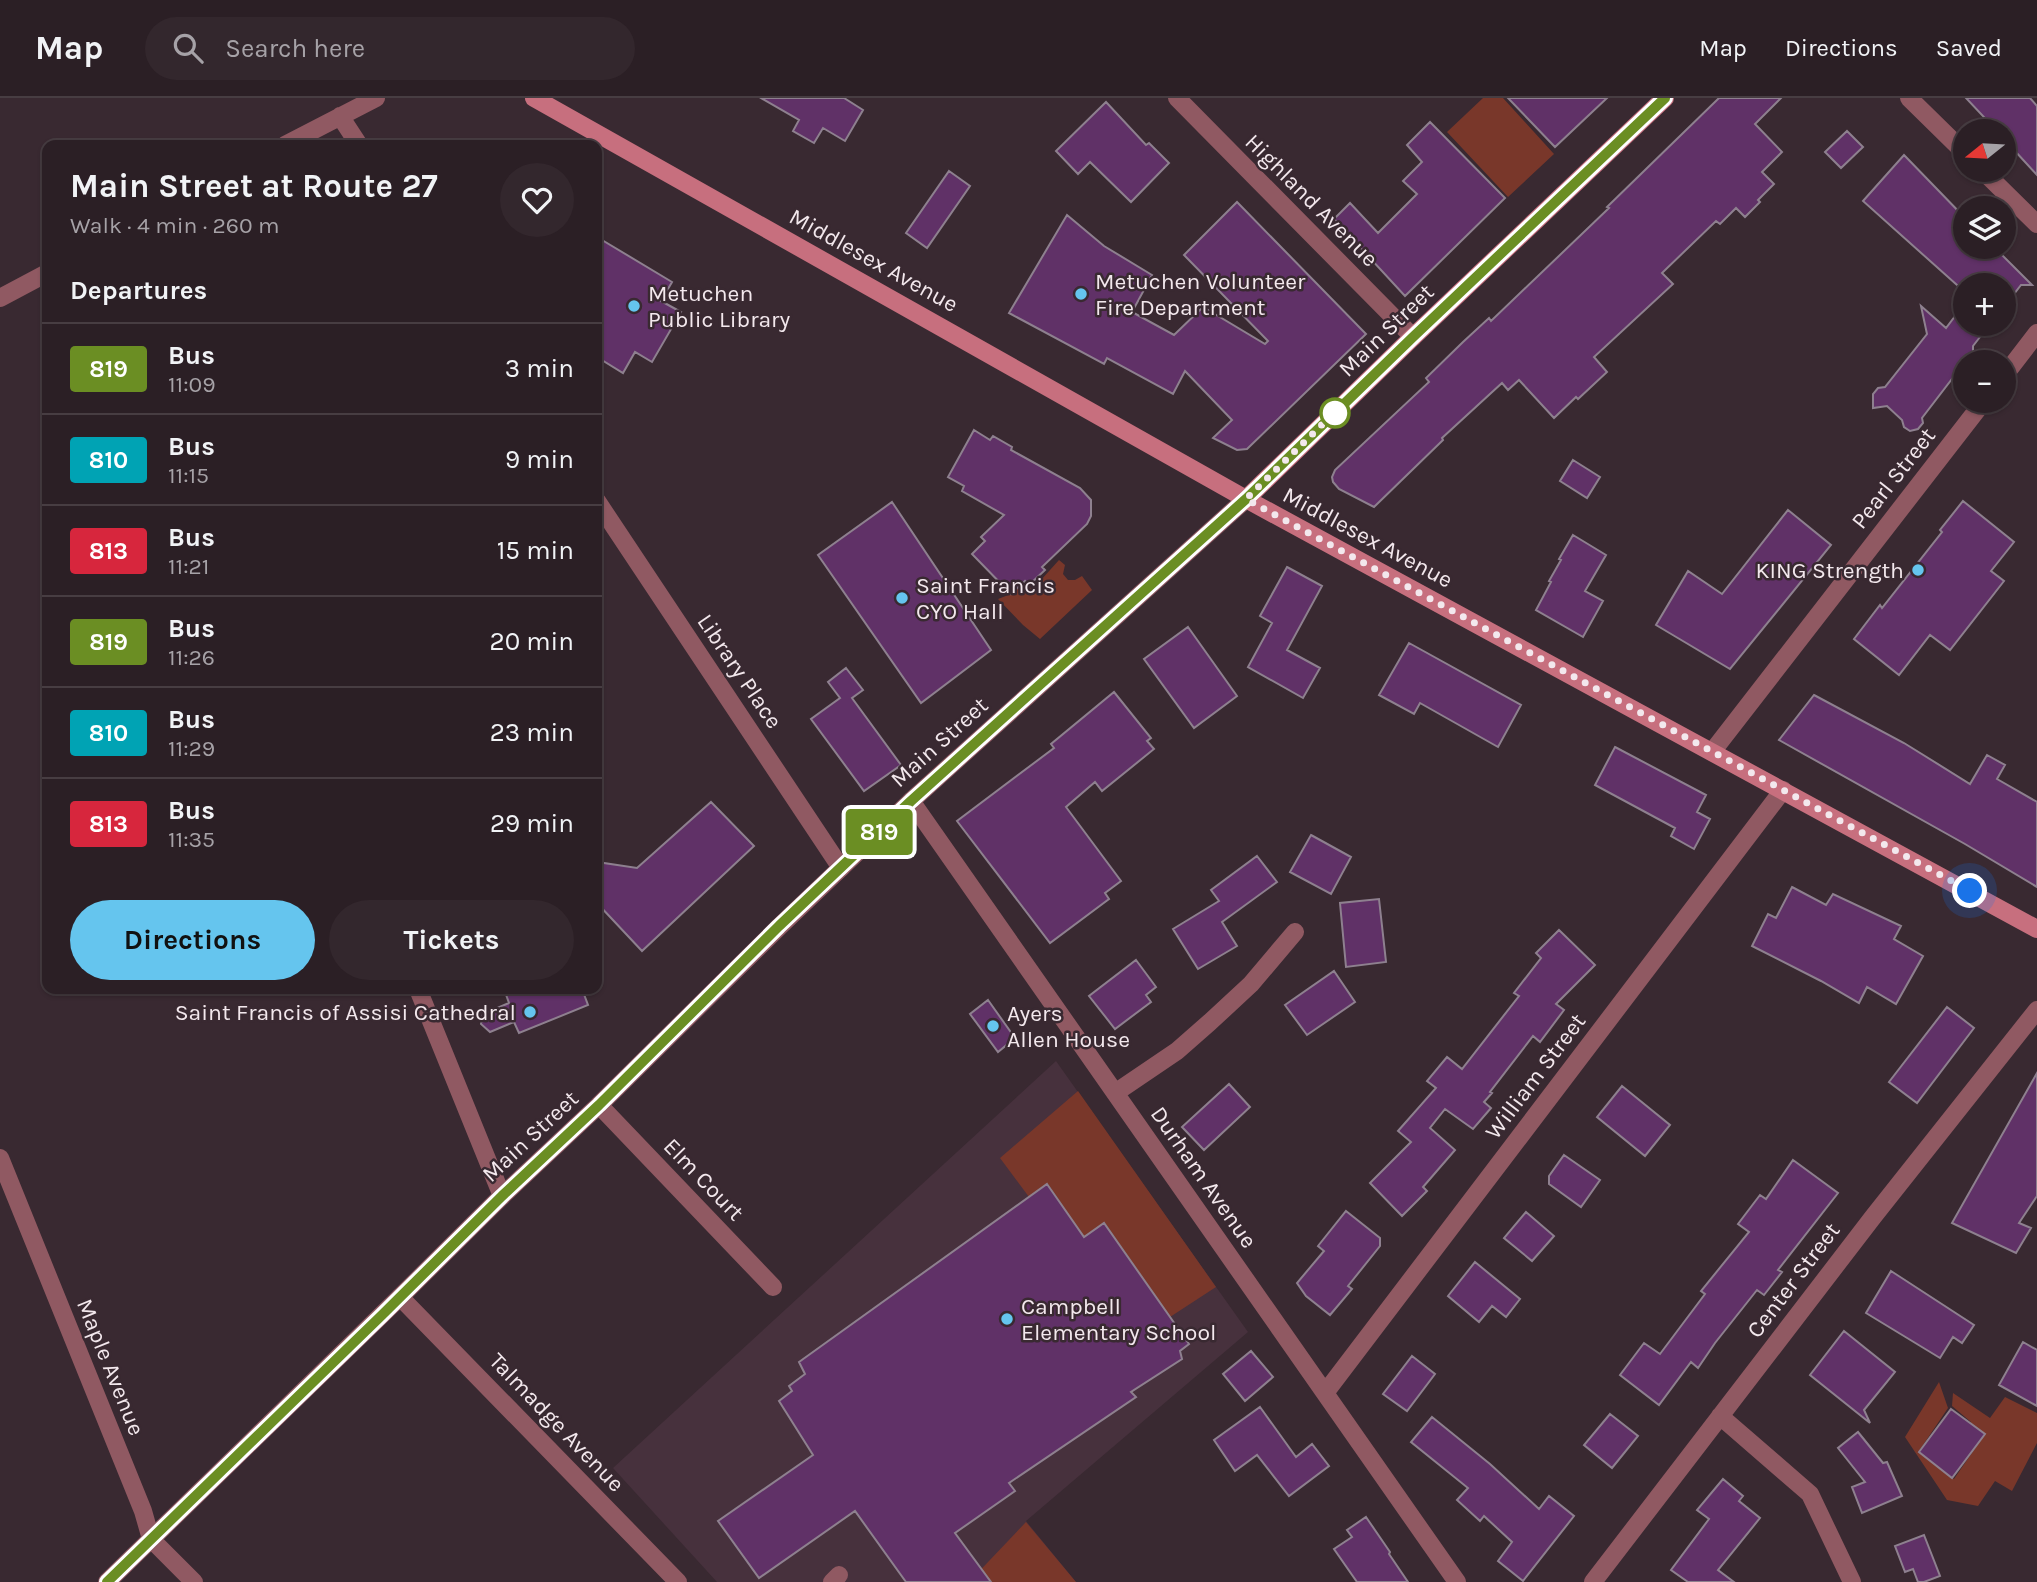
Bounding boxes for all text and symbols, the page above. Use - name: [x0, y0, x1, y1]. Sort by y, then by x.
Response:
- search box: [145, 17, 635, 80]
- text: Map: [35, 29, 103, 67]
- icon: search: [169, 29, 207, 67]
- text: Search here: [225, 33, 365, 64]
- text: Map: [1699, 34, 1747, 62]
- text: Directions: [1785, 34, 1898, 62]
- text: Saved: [1936, 34, 2002, 62]
- north arrow: [1953, 119, 2016, 182]
- map controls: [1953, 119, 2016, 413]
- street label: Highland Avenue: [1240, 128, 1384, 272]
- button: heart: [500, 163, 574, 237]
- text: Main Street at Route 27: [70, 167, 438, 205]
- button: layers: [1953, 196, 2016, 259]
- street label: Middlesex Avenue: [785, 203, 963, 318]
- text: Walk · 4 min · 260 m: [70, 212, 280, 239]
- place label: Metuchen Volunteer Fire Department: [1095, 268, 1306, 321]
- button: +: [1953, 273, 2016, 336]
- text: Departures: [70, 275, 207, 306]
- street label: Main Street: [1333, 278, 1440, 382]
- place label: Metuchen Public Library: [648, 280, 790, 333]
- marker: Metuchen Volunteer Fire Department: [1073, 286, 1089, 302]
- marker: Metuchen Public Library: [626, 298, 642, 314]
- text: Bus: [168, 340, 215, 371]
- button: −: [1953, 350, 2016, 413]
- text: 3 min: [505, 353, 574, 384]
- text: 819: [89, 355, 128, 383]
- text: 11:09: [168, 371, 216, 398]
- unlabelled marker: [1320, 398, 1350, 428]
- street label: Pearl Street: [1846, 422, 1941, 534]
- text: Bus: [168, 431, 215, 462]
- text: 9 min: [505, 444, 574, 475]
- text: 810: [89, 446, 128, 474]
- text: 11:15: [168, 462, 209, 489]
- street label: Middlesex Avenue: [1278, 481, 1457, 594]
- text: Bus: [168, 522, 215, 553]
- text: 15 min: [497, 535, 574, 566]
- text: 813: [89, 537, 128, 565]
- text: 11:21: [168, 553, 209, 580]
- place label: KING Strength: [1756, 557, 1904, 584]
- marker: KING Strength: [1910, 562, 1926, 578]
- place label: Saint Francis CYO Hall: [916, 572, 1055, 625]
- marker: Saint Francis CYO Hall: [894, 590, 910, 606]
- street label: Library Place: [691, 609, 788, 734]
- text: Bus: [168, 613, 215, 644]
- text: 20 min: [490, 626, 574, 657]
- text: 819: [89, 628, 128, 656]
- text: 11:26: [168, 644, 215, 671]
- street label: Main Street: [885, 691, 994, 793]
- text: Bus: [168, 704, 215, 735]
- text: 23 min: [490, 717, 574, 748]
- text: 810: [89, 719, 128, 747]
- text: 11:29: [168, 735, 215, 762]
- text: Bus: [168, 795, 215, 826]
- text: 29 min: [490, 808, 574, 839]
- line badge: 819: [839, 809, 919, 855]
- text: 813: [89, 810, 128, 838]
- text: 819: [860, 818, 898, 846]
- text: 11:35: [168, 826, 215, 853]
- your location: [1952, 873, 1987, 908]
- button: Directions: [70, 900, 315, 980]
- button: Tickets: [329, 900, 574, 980]
- place label: Saint Francis of Assisi Cathedral: [175, 999, 516, 1026]
- place label: Ayers Allen House: [1007, 1000, 1130, 1053]
- marker: Saint Francis of Assisi Cathedral: [522, 1004, 538, 1020]
- street label: William Street: [1480, 1008, 1592, 1144]
- marker: Ayers Allen House: [985, 1018, 1001, 1034]
- street label: Main Street: [477, 1085, 584, 1188]
- street label: Durham Avenue: [1145, 1101, 1262, 1253]
- street label: Elm Court: [658, 1133, 750, 1226]
- street label: Center Street: [1741, 1217, 1846, 1343]
- place label: Campbell Elementary School: [1021, 1293, 1216, 1346]
- street label: Maple Avenue: [71, 1295, 150, 1439]
- marker: Campbell Elementary School: [999, 1311, 1015, 1327]
- street label: Talmadge Avenue: [484, 1347, 630, 1497]

